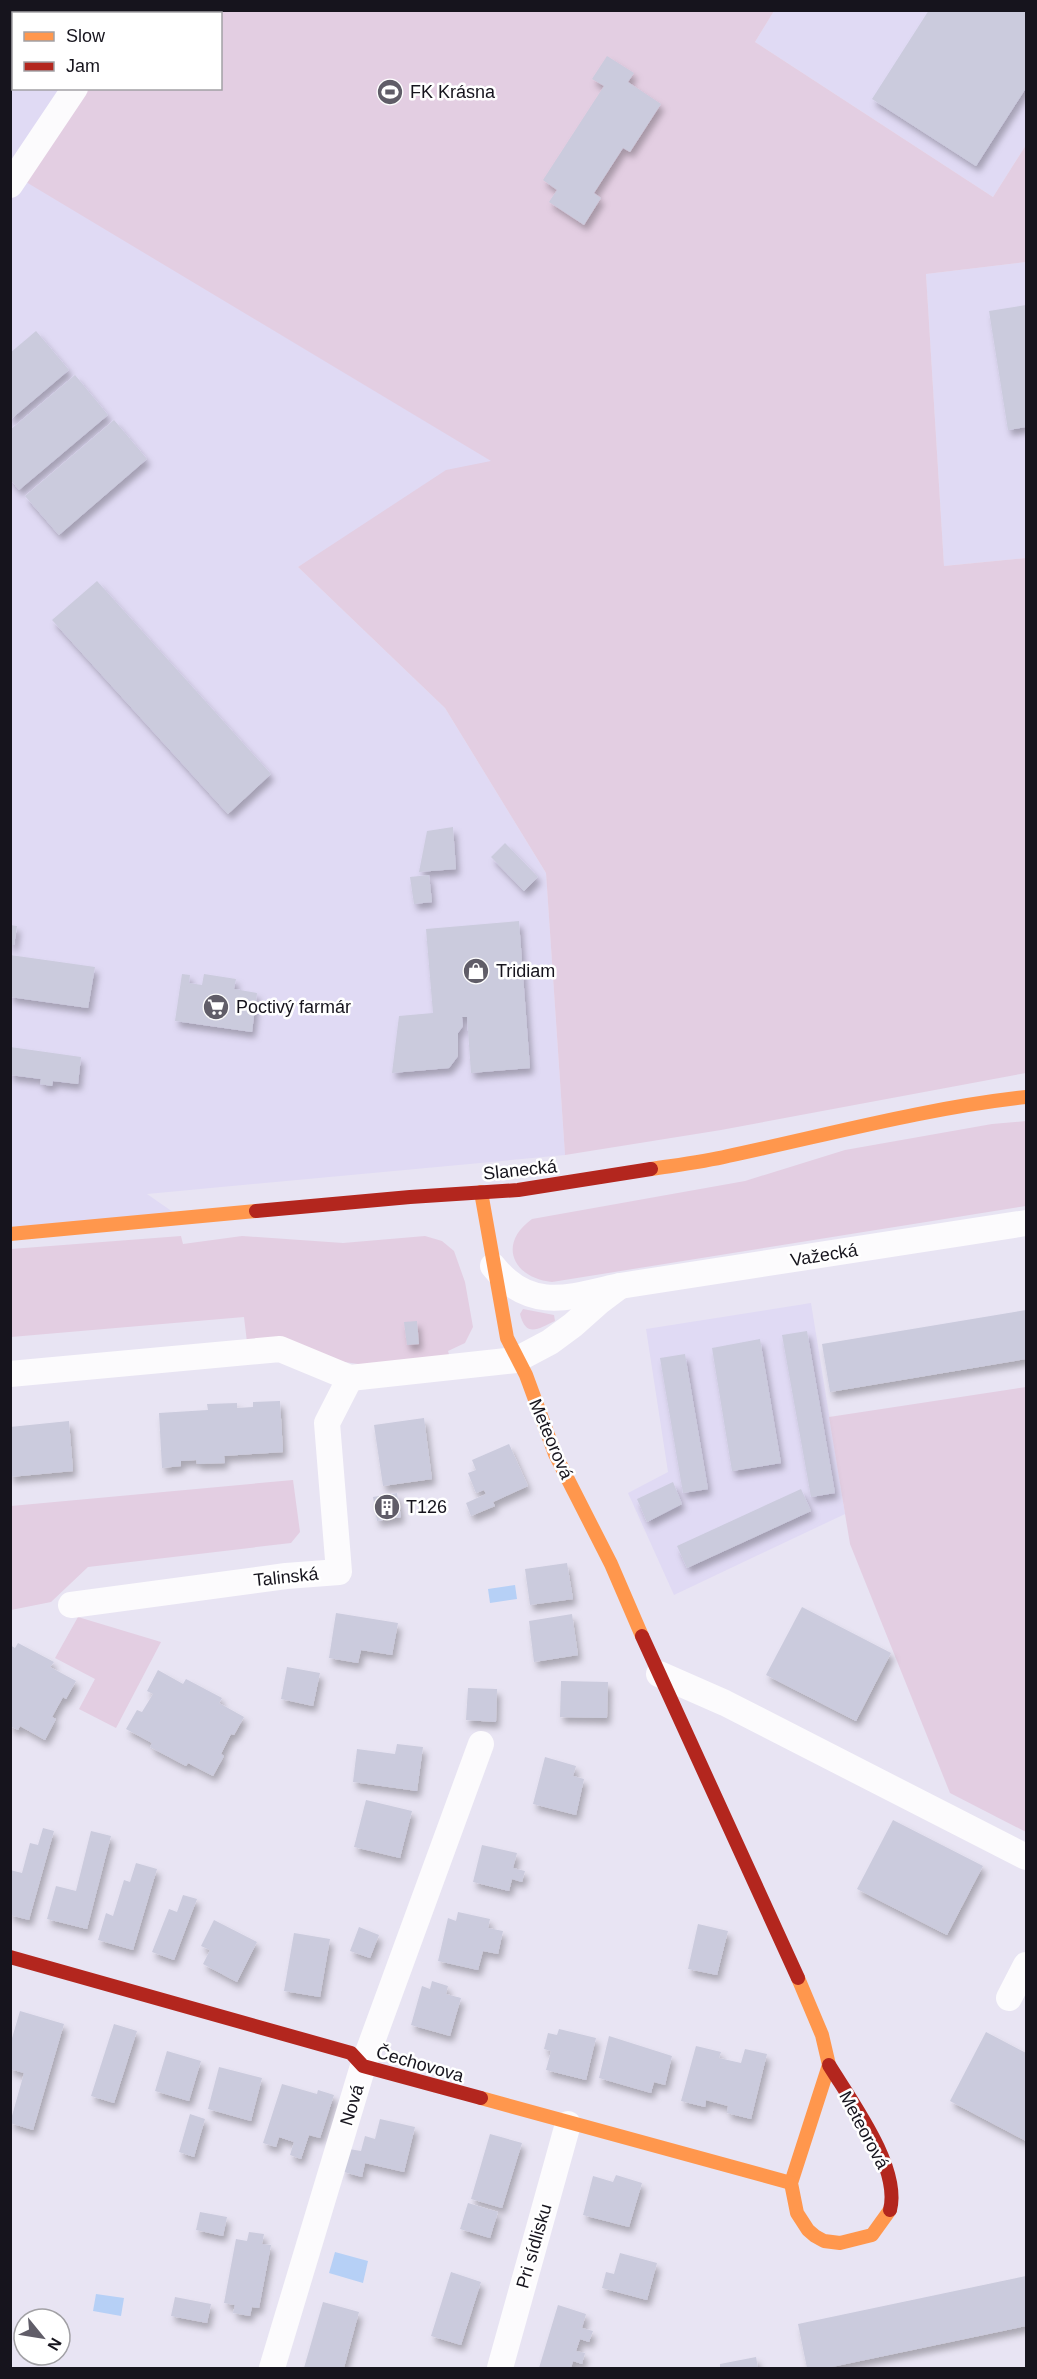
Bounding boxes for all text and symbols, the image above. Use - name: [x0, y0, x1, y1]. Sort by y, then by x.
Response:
- legend: [12, 12, 222, 90]
- text: Slow: [66, 26, 106, 46]
- text: Jam: [66, 56, 100, 76]
- sports icon: FK Krásna: [375, 77, 405, 107]
- place label: FK Krásna: [410, 82, 496, 102]
- shop icon: Tridiam: [461, 956, 491, 986]
- place label: Tridiam: [496, 961, 555, 981]
- supermarket icon: Poctivý farmár: [201, 992, 231, 1022]
- place label: Poctivý farmár: [236, 997, 351, 1017]
- street label: Slanecká: [482, 1156, 559, 1184]
- street label: Važecká: [789, 1240, 860, 1270]
- street label: Meteorová: [525, 1396, 577, 1483]
- building icon: T126: [372, 1492, 402, 1522]
- place label: T126: [406, 1497, 447, 1517]
- street label: Talinská: [253, 1564, 320, 1590]
- street label: Čechovova: [374, 2041, 467, 2086]
- street label: Nová: [336, 2081, 368, 2128]
- street label: Meteorová: [835, 2088, 893, 2173]
- street label: Pri sídlisku: [512, 2201, 556, 2291]
- north arrow: [12, 2307, 72, 2367]
- text: N: [44, 2335, 65, 2354]

